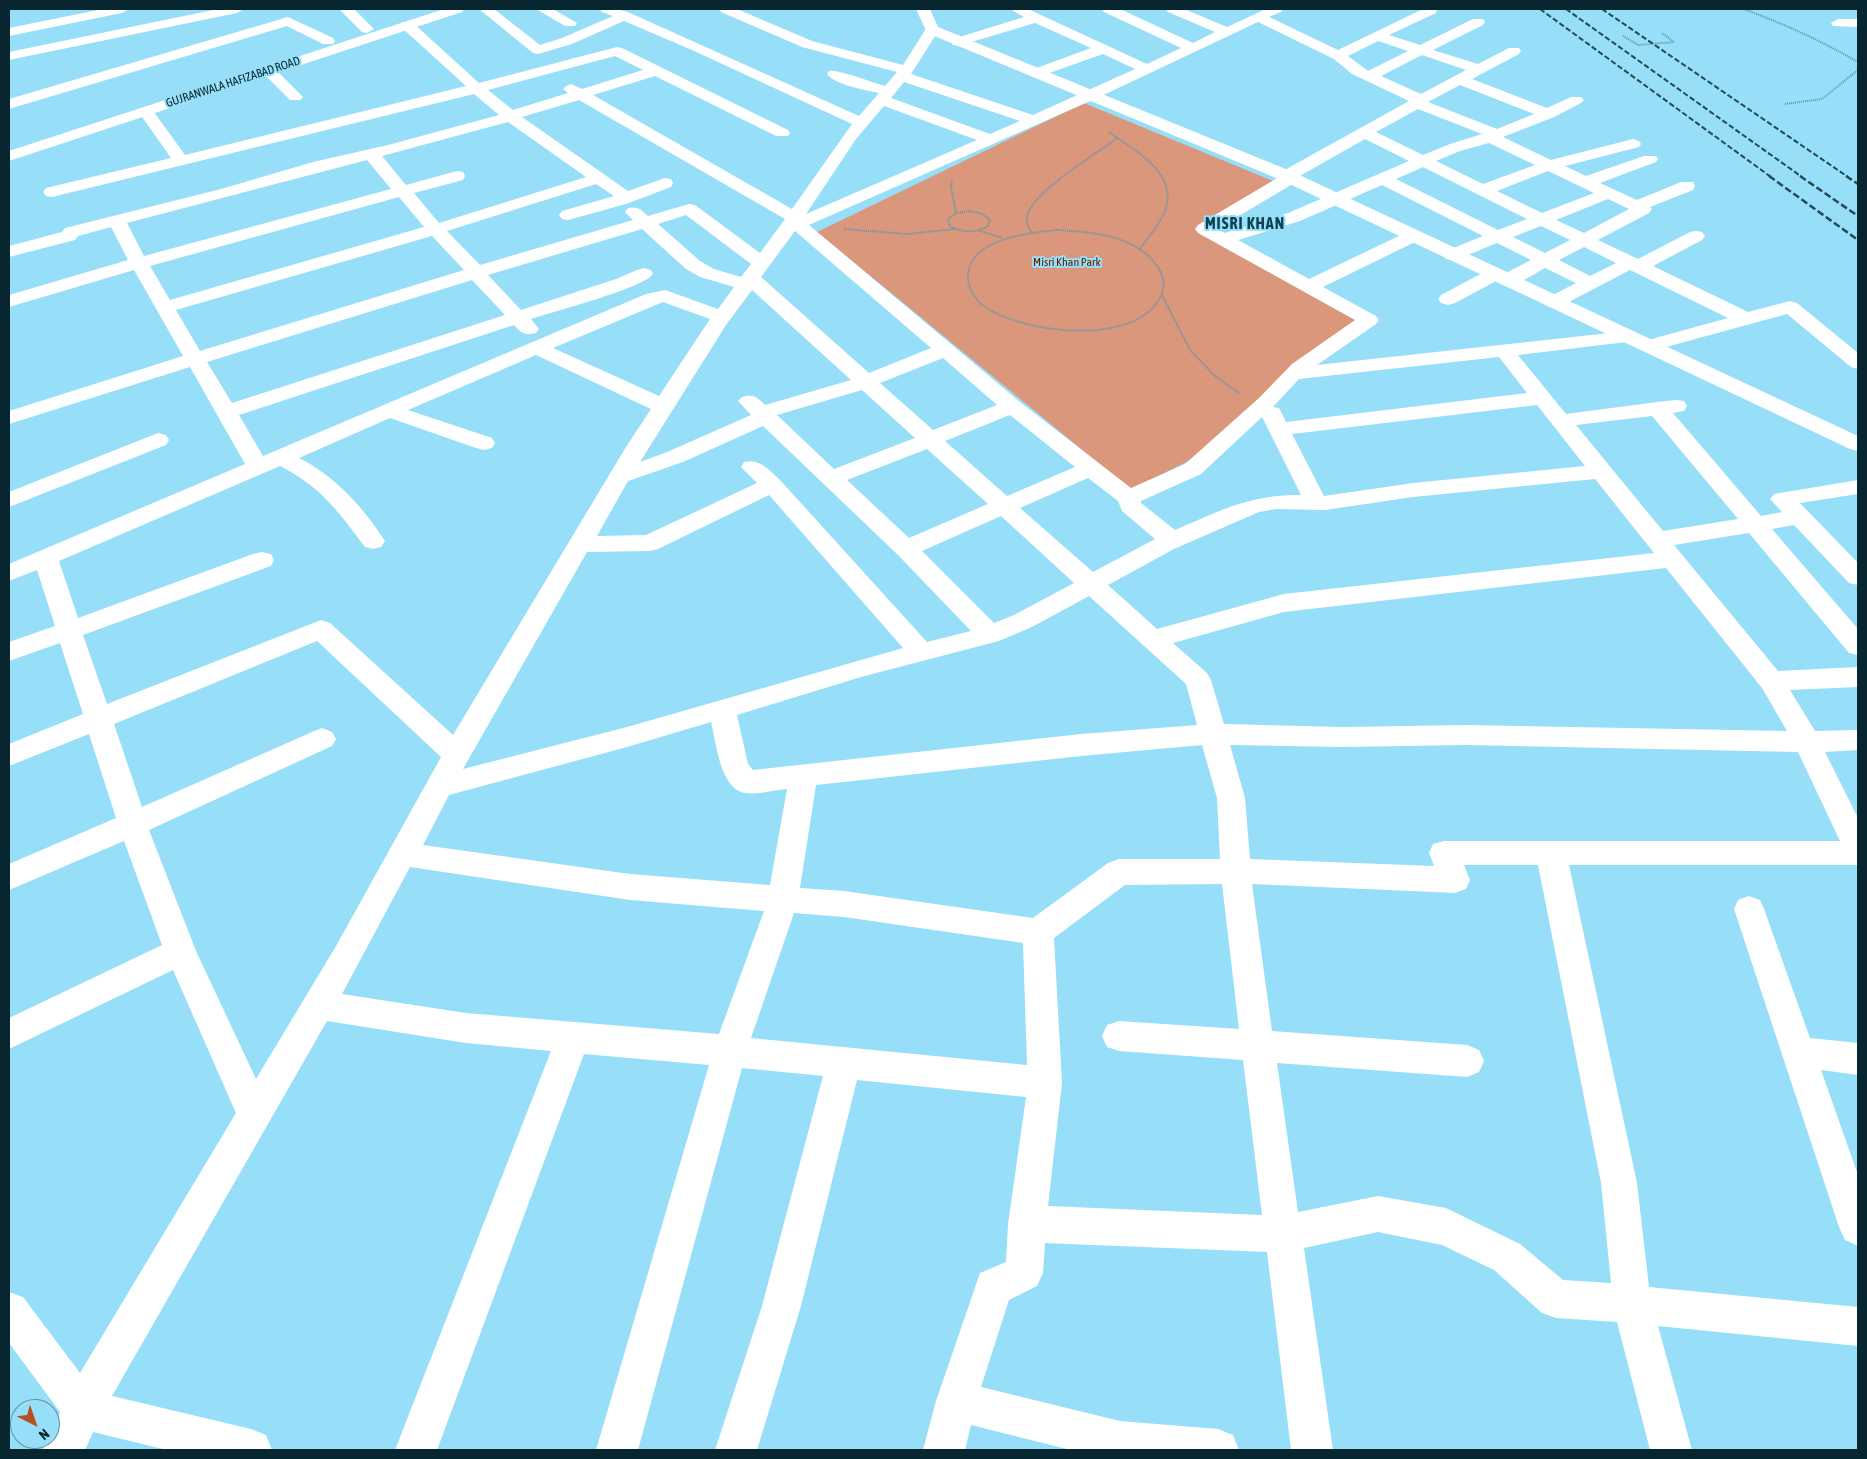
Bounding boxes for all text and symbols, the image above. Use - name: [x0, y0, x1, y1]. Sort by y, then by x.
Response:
- street label: GUJRANWALA HAFIZABAD ROAD: [164, 53, 302, 111]
- district label: MISRI KHAN: [1204, 214, 1286, 234]
- park label: Misri Khan Park: [1033, 255, 1101, 269]
- north arrow: [10, 1399, 60, 1449]
- text: N: [36, 1426, 53, 1443]

